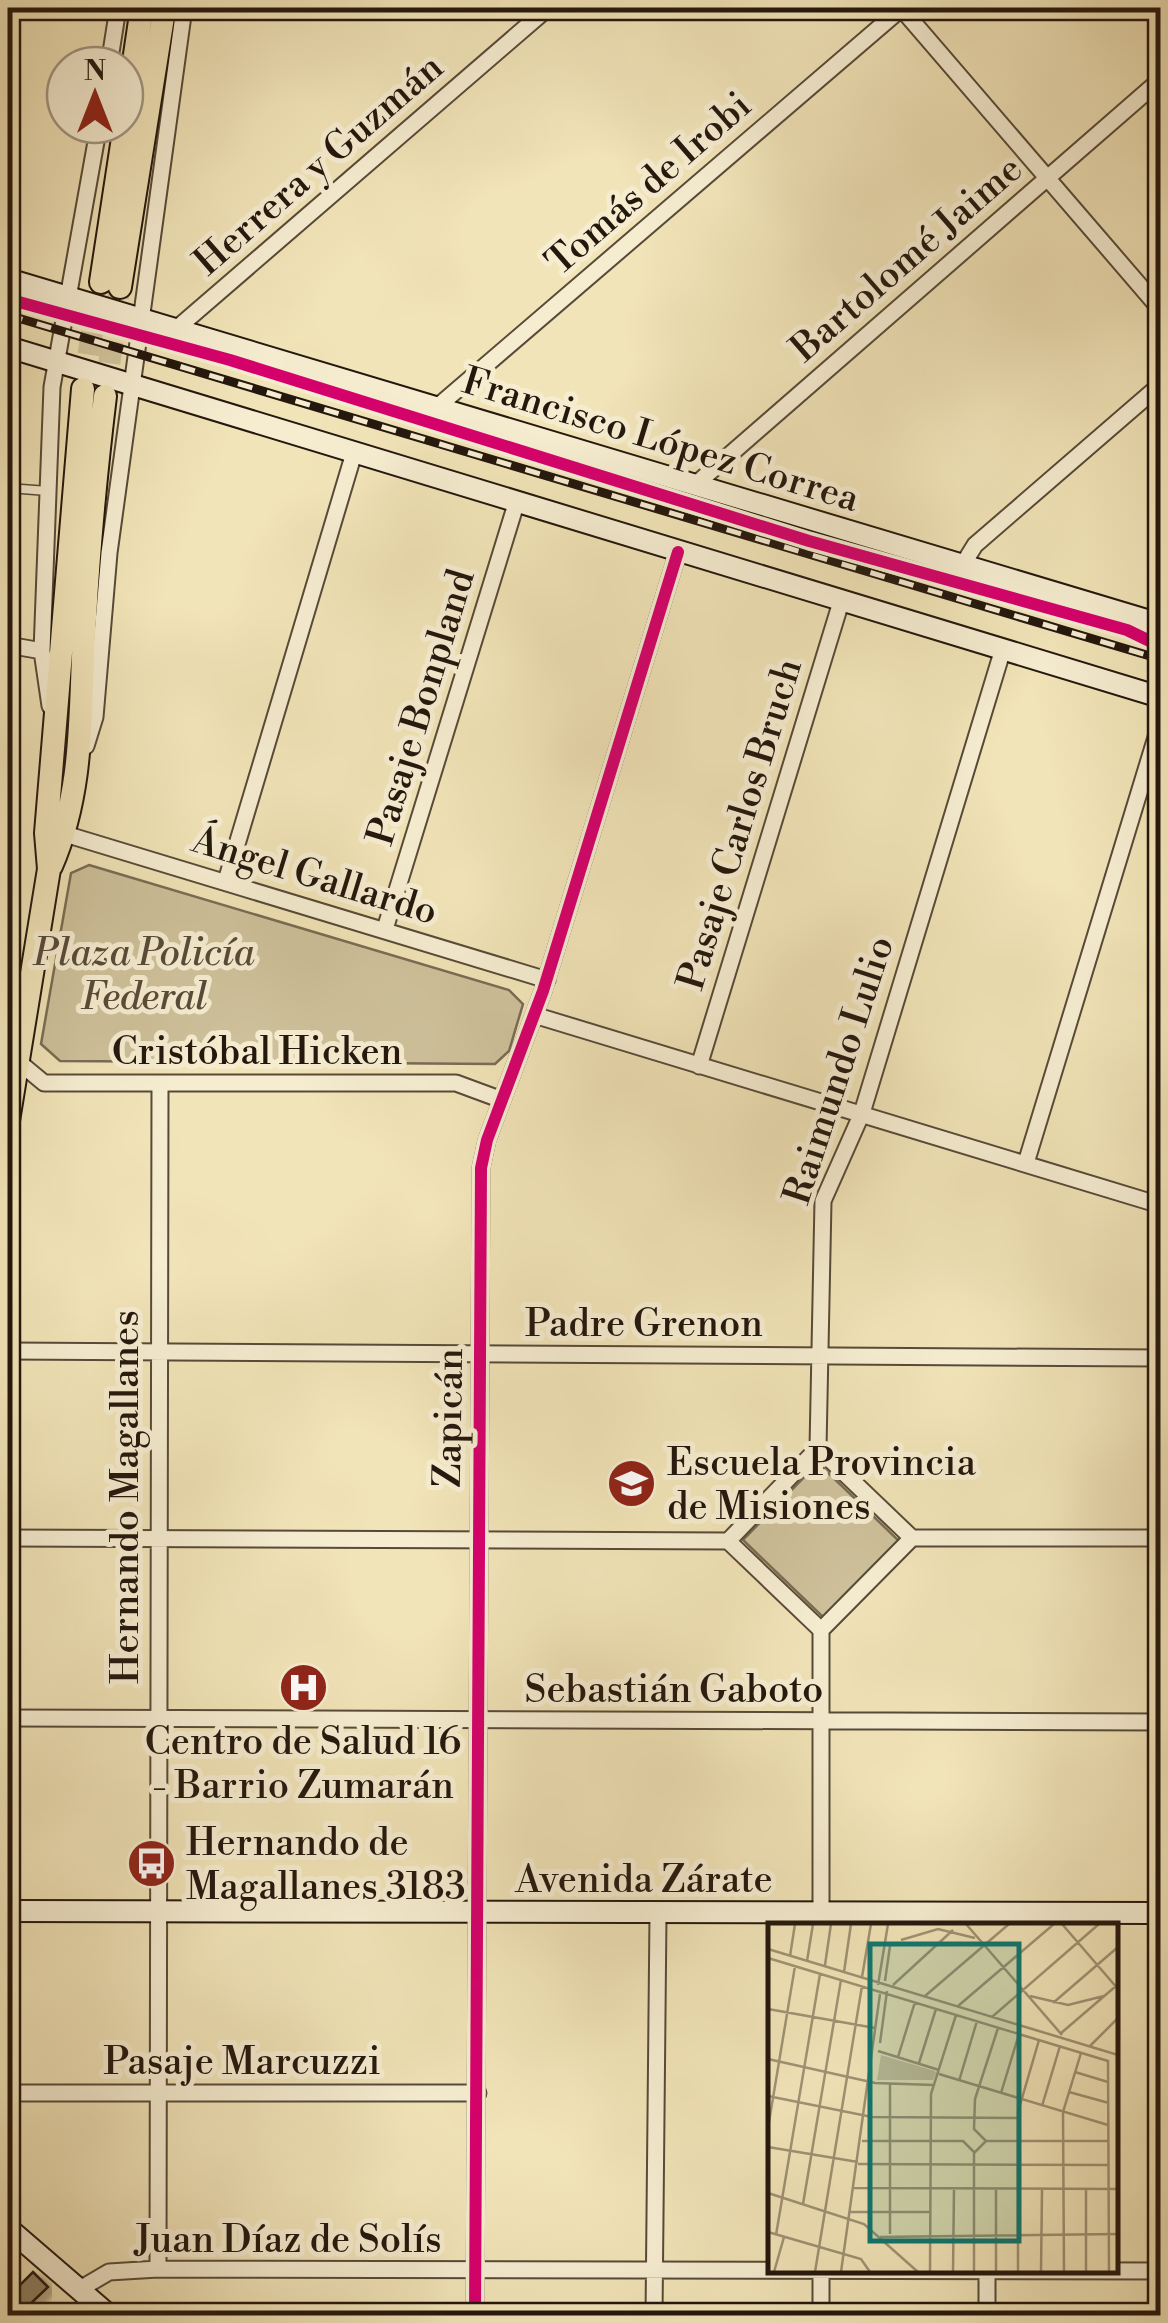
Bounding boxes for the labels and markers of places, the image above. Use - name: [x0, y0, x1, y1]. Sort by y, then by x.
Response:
- place label: Escuela Provincia de Misiones: [667, 1440, 977, 1531]
- school or university icon: Escuela Provincia de Misiones: [606, 1458, 658, 1510]
- hospital icon: Centro de Salud 16 - Barrio Zumarán: [277, 1661, 329, 1713]
- place label: Centro de Salud 16 - Barrio Zumarán: [145, 1719, 461, 1810]
- place label: Hernando de Magallanes 3183: [186, 1820, 466, 1911]
- bus stop icon: Hernando de Magallanes 3183: [125, 1838, 177, 1890]

